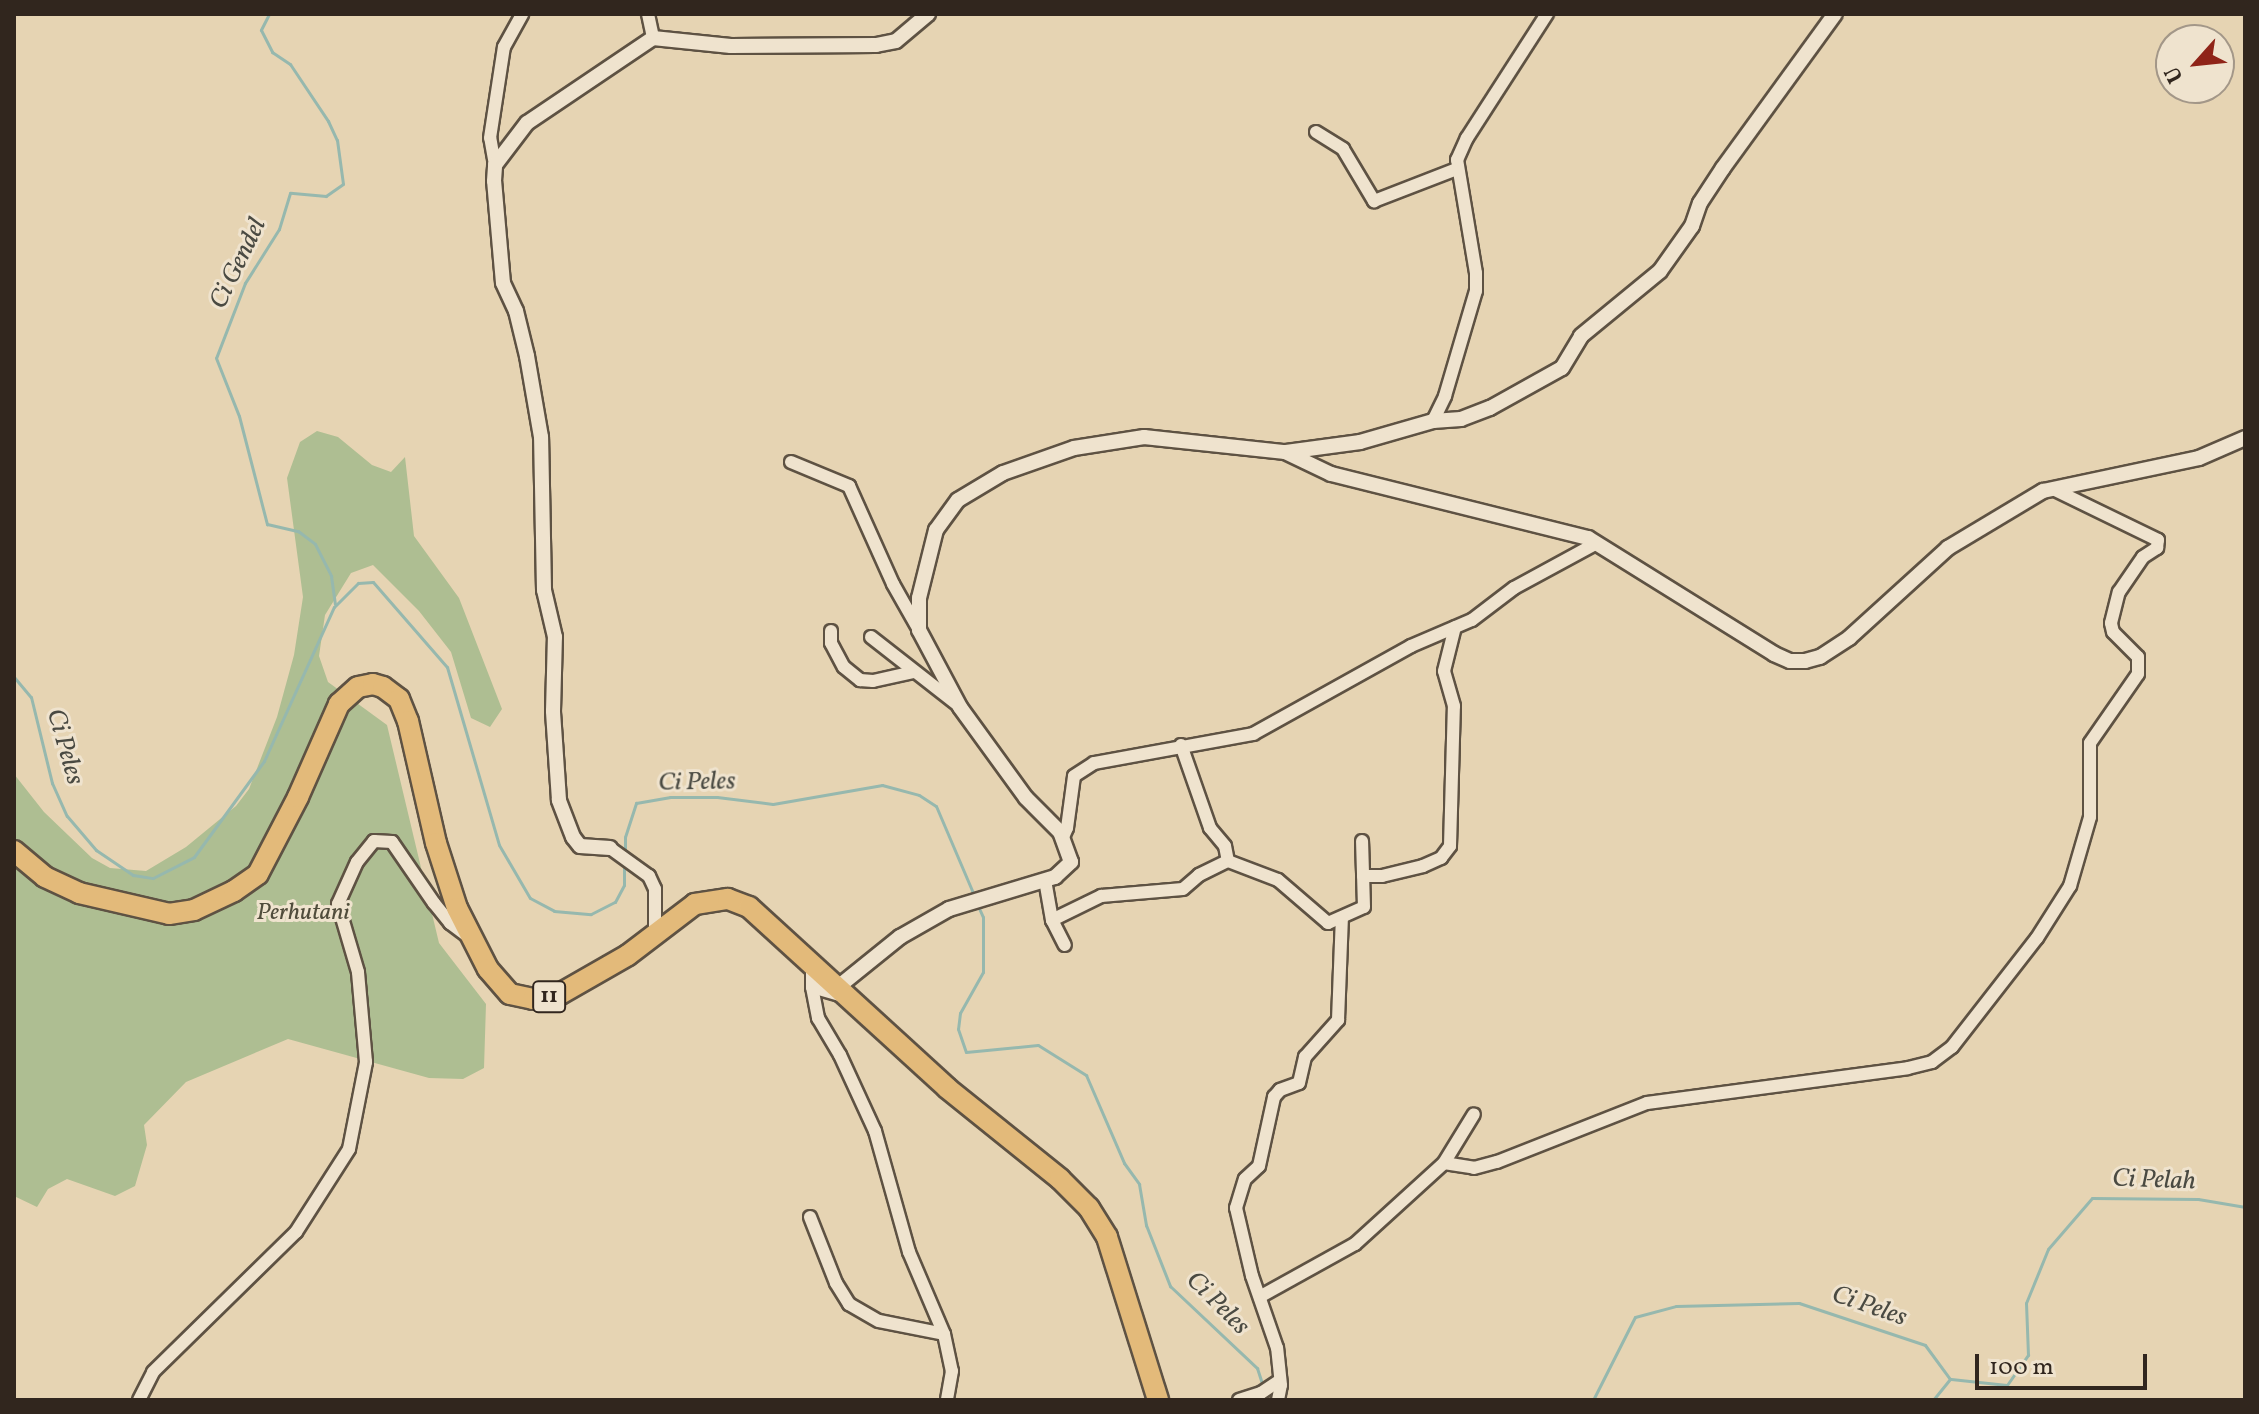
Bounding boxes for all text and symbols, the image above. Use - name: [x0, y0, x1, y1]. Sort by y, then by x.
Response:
- north arrow: [2155, 24, 2235, 104]
- text: U: [2158, 60, 2192, 88]
- water label: Ci Gendel: [204, 214, 274, 314]
- water label: Ci Peles: [38, 706, 90, 788]
- water label: Ci Peles: [658, 767, 736, 799]
- park label: Perhutani: [257, 900, 349, 928]
- road number: 11: [531, 979, 567, 1015]
- water label: Ci Pelah: [2112, 1164, 2196, 1198]
- water label: Ci Peles: [1179, 1266, 1255, 1342]
- water label: Ci Peles: [1827, 1280, 1911, 1334]
- scale bar: [1979, 1338, 2151, 1388]
- text: 100 m: [1989, 1351, 2054, 1385]

